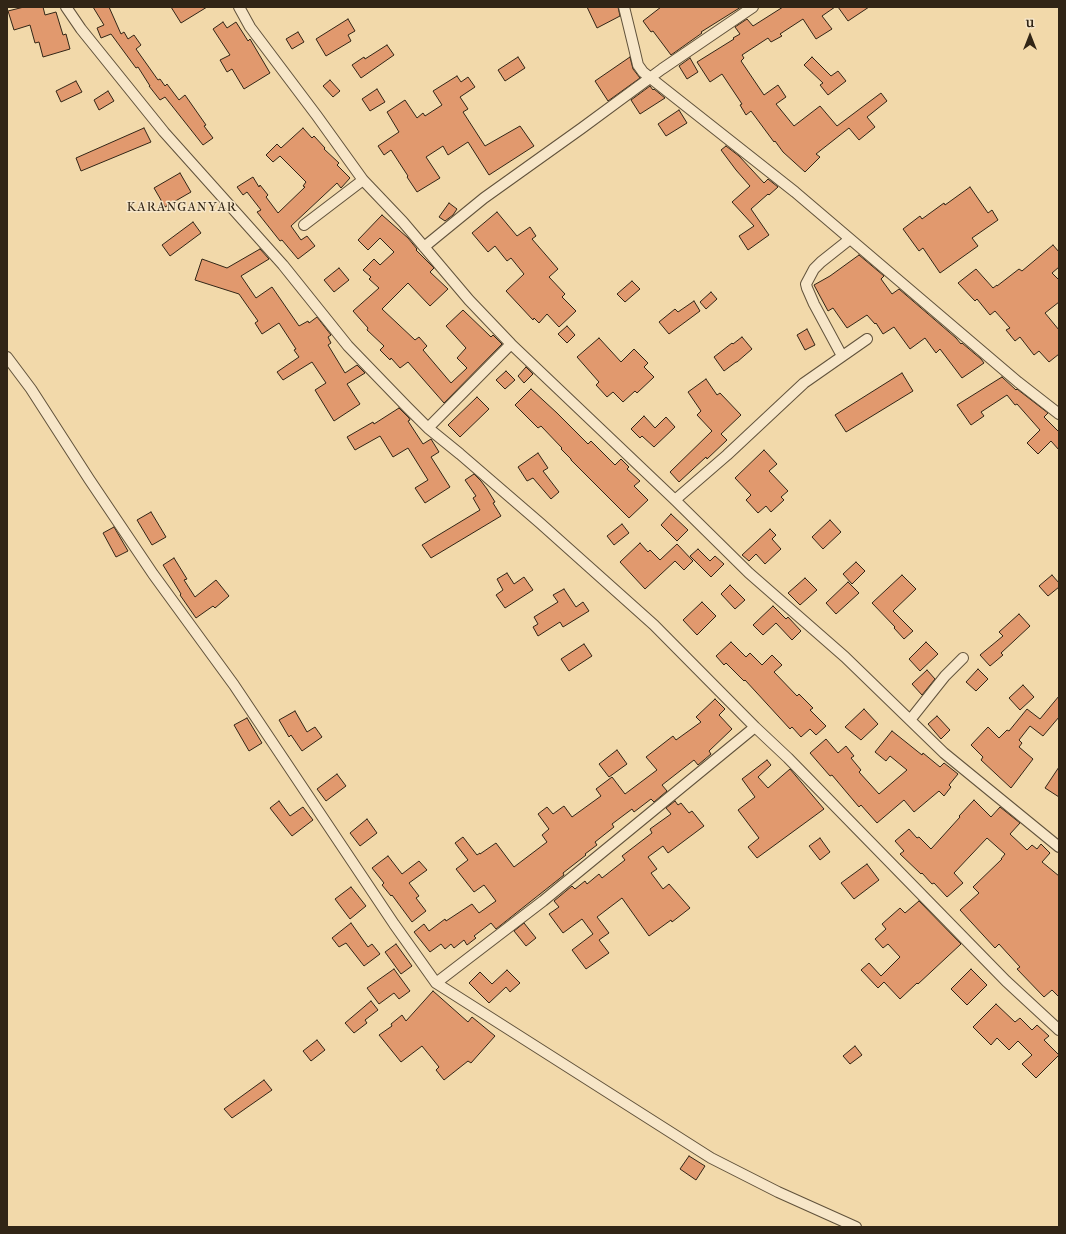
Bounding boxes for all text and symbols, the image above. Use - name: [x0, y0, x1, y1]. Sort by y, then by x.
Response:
- north arrow: [1010, 16, 1050, 56]
- text: U: [1026, 17, 1034, 30]
- district label: KARANGANYAR: [127, 200, 237, 216]

